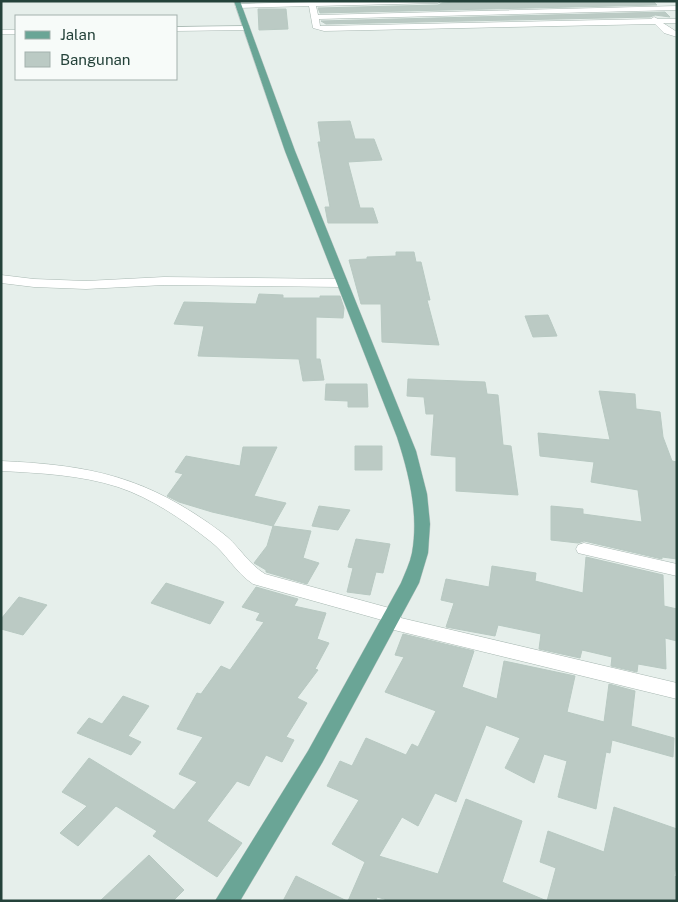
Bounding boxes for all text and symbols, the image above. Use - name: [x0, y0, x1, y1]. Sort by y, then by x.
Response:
- legend: [15, 15, 178, 80]
- text: Jalan: [60, 26, 96, 43]
- text: Bangunan: [60, 51, 131, 68]

